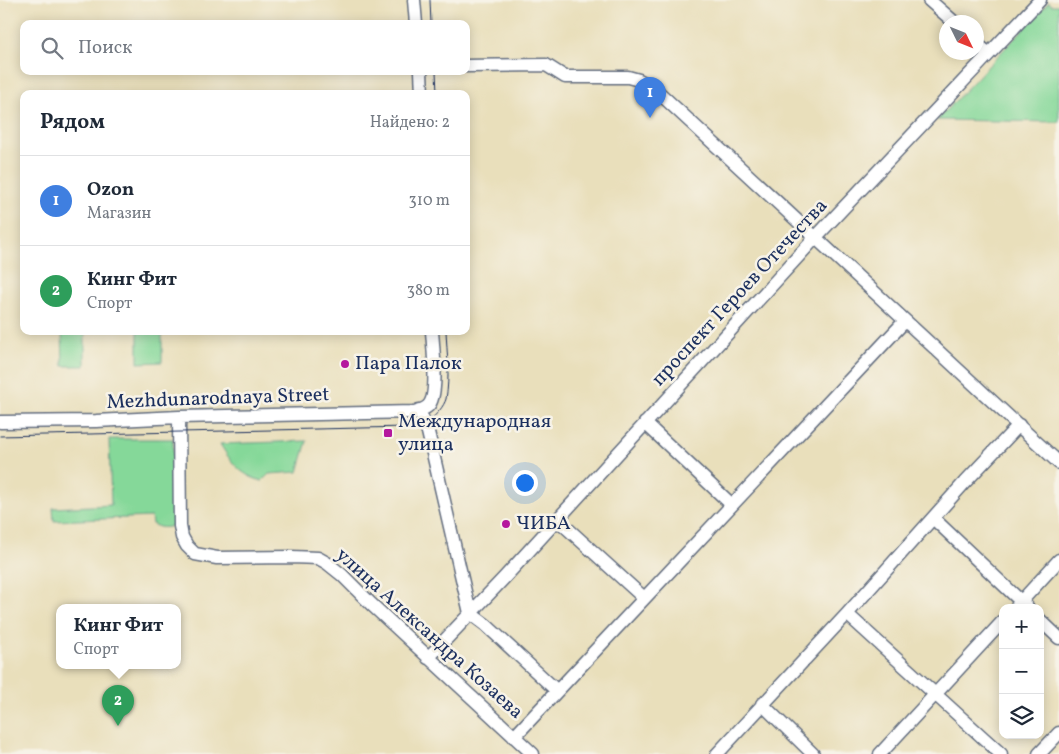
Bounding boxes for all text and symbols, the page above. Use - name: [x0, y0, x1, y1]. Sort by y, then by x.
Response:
- north arrow: [939, 15, 984, 60]
- search box: [20, 20, 470, 75]
- icon: search: [38, 34, 66, 62]
- text: Поиск: [78, 35, 132, 61]
- pin: 1: [634, 77, 666, 118]
- text: Рядом: [40, 108, 105, 137]
- text: Найдено: 2: [370, 112, 450, 134]
- text: Ozon: [87, 177, 134, 203]
- text: 1: [53, 190, 59, 212]
- text: 310 m: [409, 190, 450, 212]
- street label: проспект Героев Отечества: [645, 193, 835, 393]
- text: Магазин: [87, 203, 151, 225]
- text: Кинг Фит: [87, 267, 177, 293]
- text: 2: [52, 280, 60, 302]
- text: 380 m: [407, 280, 450, 302]
- text: Спорт: [87, 293, 132, 315]
- place label: Пара Палок: [355, 350, 462, 378]
- marker: Пара Палок: [339, 358, 351, 370]
- street label: Mezhdunarodnaya Street: [106, 381, 330, 417]
- place label: Международная улица: [398, 408, 551, 459]
- marker: Международная улица: [382, 427, 394, 439]
- your location: [512, 470, 538, 496]
- place label: ЧИБА: [516, 510, 571, 538]
- marker: ЧИБА: [500, 518, 512, 530]
- street label: улица Александра Козаева: [329, 542, 529, 726]
- popup: [56, 604, 181, 669]
- map controls: [999, 604, 1044, 739]
- button: +: [999, 604, 1044, 649]
- text: Кинг Фит: [73, 613, 164, 639]
- text: Спорт: [73, 639, 119, 661]
- button: −: [999, 649, 1044, 694]
- pin: 2: [102, 685, 134, 726]
- button: layers: [999, 694, 1044, 739]

